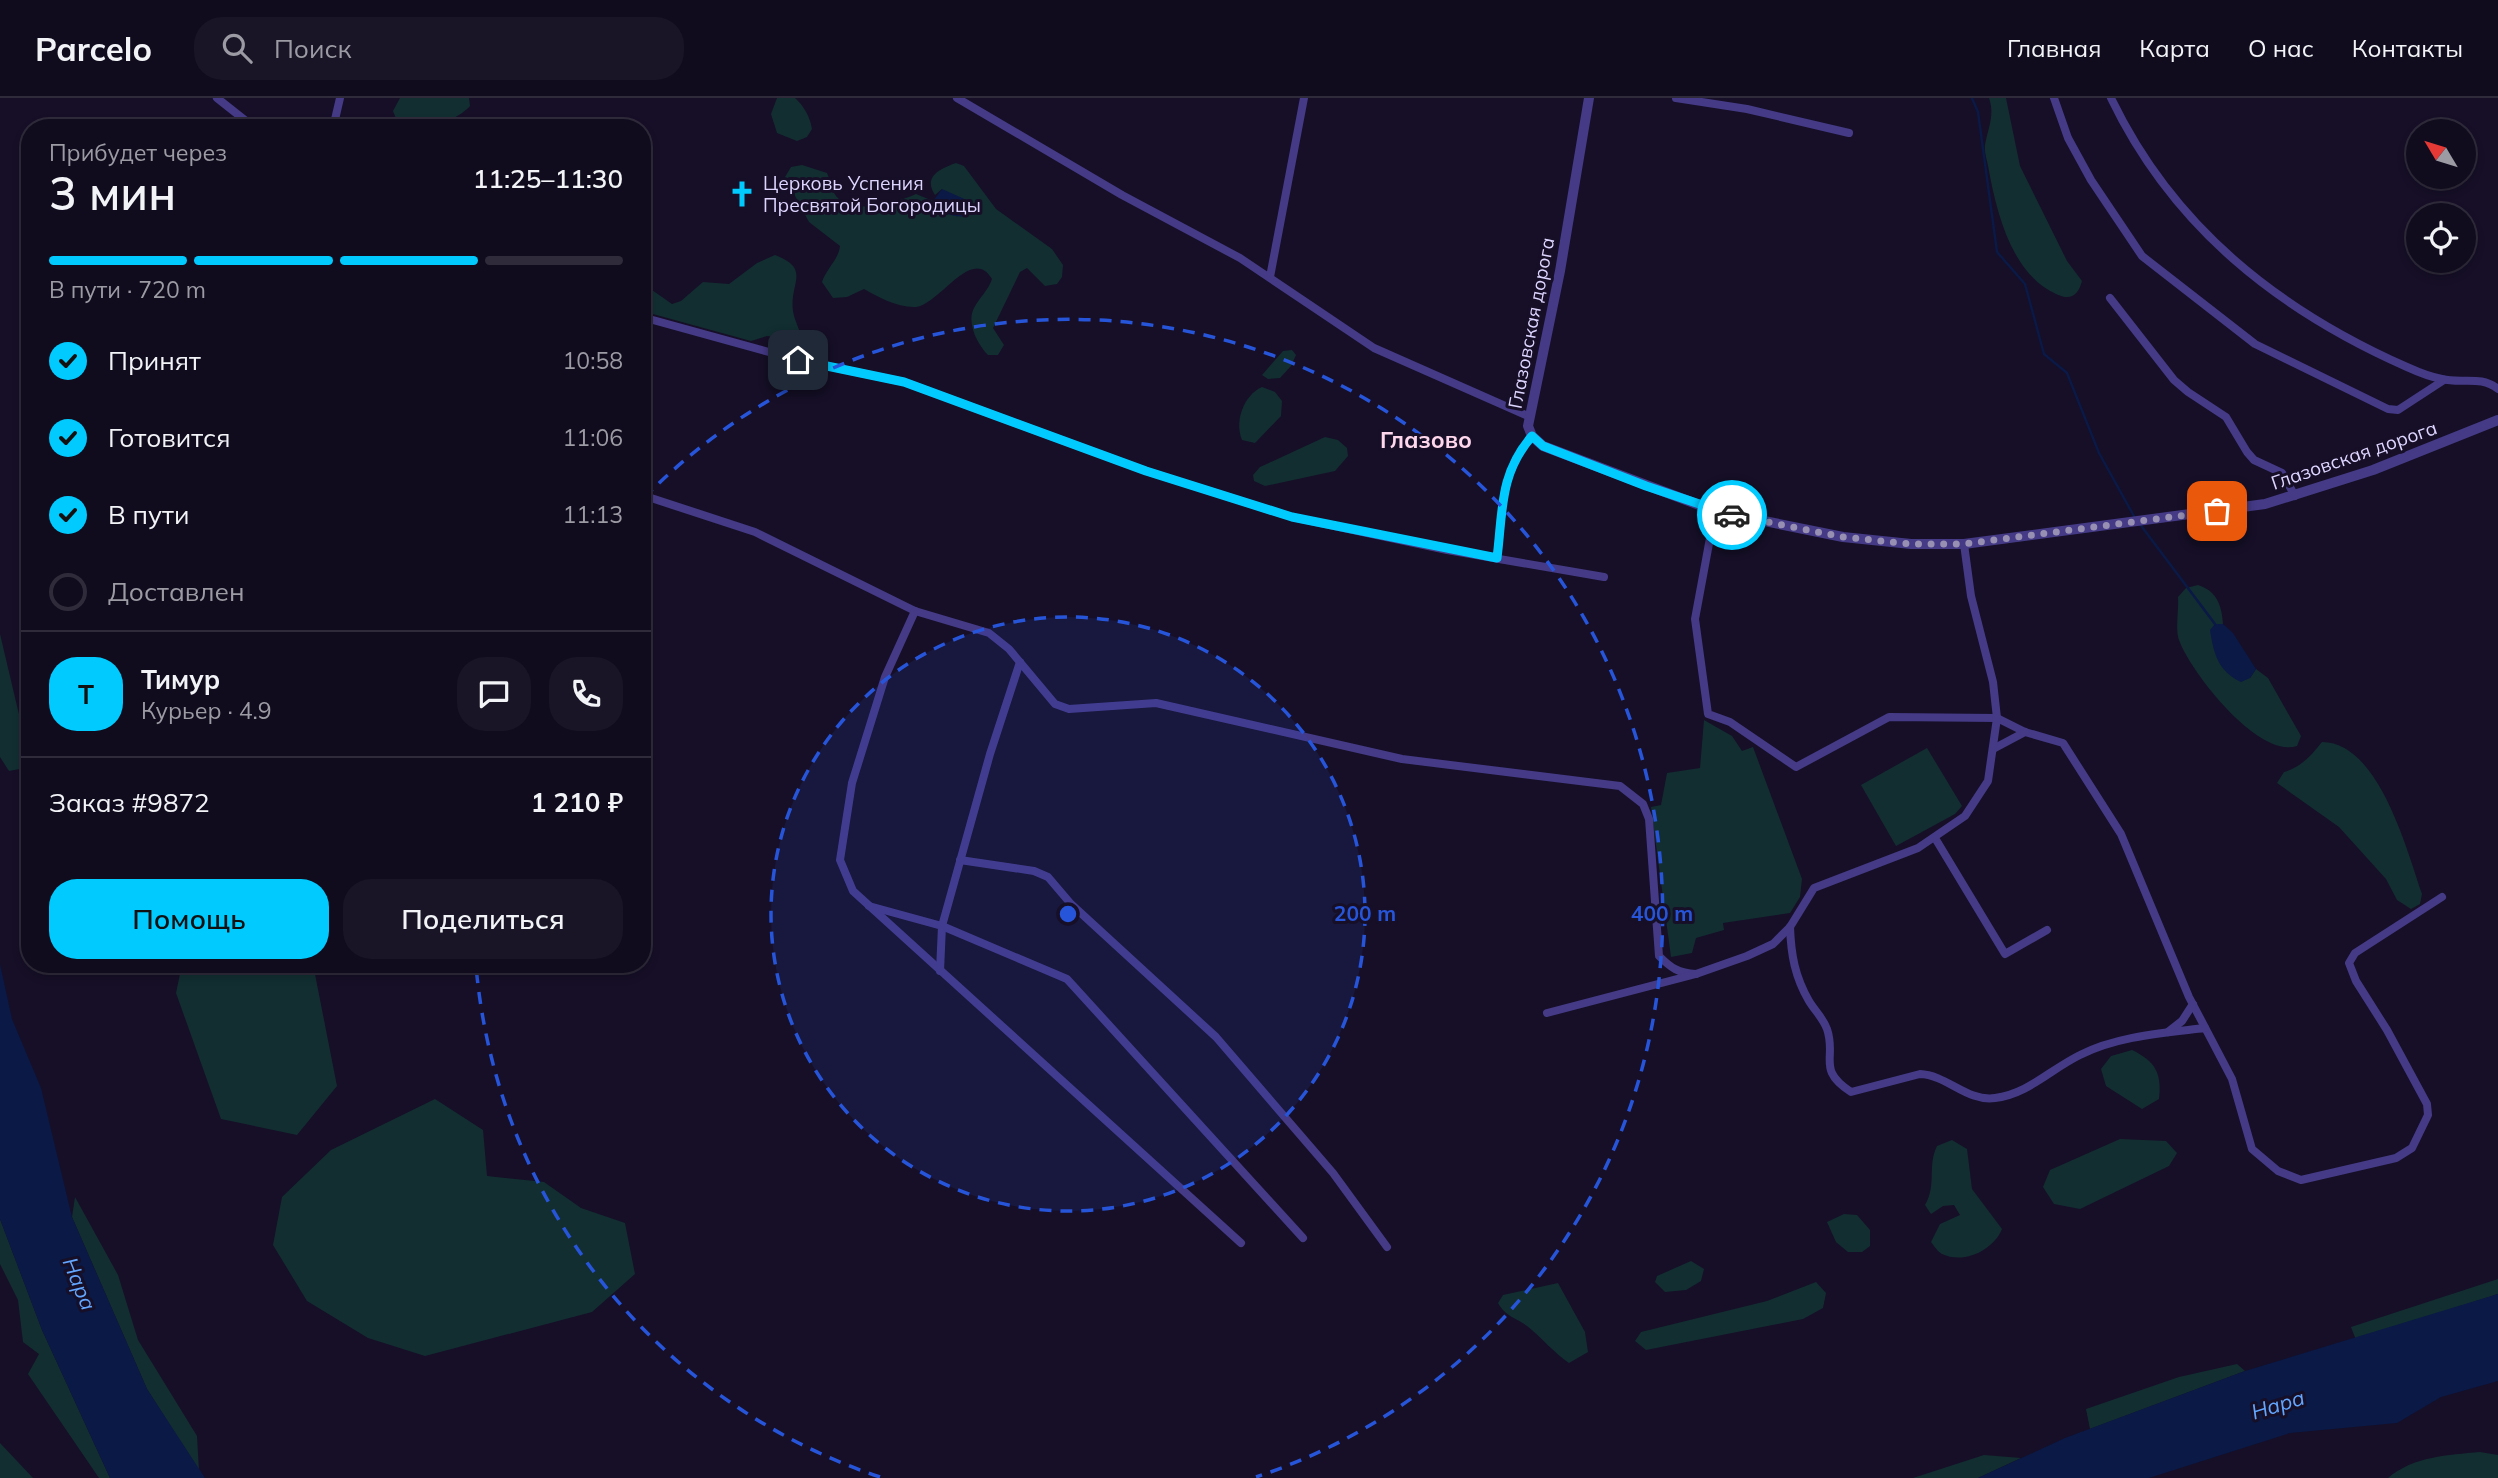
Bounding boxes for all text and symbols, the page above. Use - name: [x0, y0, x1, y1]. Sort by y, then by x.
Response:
- search box: [194, 17, 684, 80]
- text: Parcelo: [35, 28, 152, 69]
- icon: search: [218, 29, 256, 67]
- text: Поиск: [274, 32, 352, 65]
- text: Главная: [2007, 33, 2101, 63]
- text: Карта: [2139, 33, 2210, 63]
- text: О нас: [2248, 33, 2314, 63]
- text: Контакты: [2352, 33, 2463, 63]
- north arrow: [2406, 119, 2476, 189]
- map controls: [2406, 119, 2476, 273]
- text: Прибудет через: [49, 138, 227, 167]
- text: 11:25–11:30: [473, 162, 623, 195]
- text: 3 мин: [49, 164, 176, 222]
- place label: Церковь Успения Пресвятой Богородицы: [763, 171, 981, 217]
- church icon: Церковь Успения Пресвятой Богородицы: [727, 179, 757, 209]
- button: locate: [2406, 203, 2476, 273]
- street label: Глазовская дорога: [1503, 235, 1559, 411]
- text: В пути · 720 m: [49, 275, 206, 304]
- pin: [768, 330, 828, 390]
- icon: home: [779, 341, 817, 379]
- icon: check: [49, 342, 87, 380]
- text: Принят: [108, 344, 201, 377]
- text: 10:58: [563, 346, 623, 375]
- street label: Глазовская дорога: [2268, 415, 2440, 495]
- icon: check: [49, 419, 87, 457]
- text: Готовится: [108, 421, 231, 454]
- text: 11:06: [563, 423, 623, 452]
- district label: Глазово: [1380, 425, 1472, 454]
- courier: [1697, 480, 1767, 550]
- pin: [2187, 481, 2247, 541]
- icon: bag: [2198, 492, 2236, 530]
- icon: check: [49, 496, 87, 534]
- icon: car: [1713, 496, 1751, 534]
- text: В пути: [108, 498, 189, 531]
- text: 11:13: [563, 500, 623, 529]
- text: Доставлен: [108, 575, 245, 608]
- button: chat: [457, 657, 531, 731]
- button: phone: [549, 657, 623, 731]
- text: Тимур: [141, 663, 220, 696]
- text: Т: [78, 678, 94, 711]
- text: Курьер · 4.9: [141, 696, 272, 725]
- text: Заказ #9872: [49, 786, 210, 819]
- text: 1 210 ₽: [531, 786, 623, 819]
- button: Помощь: [49, 879, 329, 959]
- button: Поделиться: [343, 879, 623, 959]
- text: 200 m: [1334, 900, 1396, 926]
- text: 400 m: [1631, 900, 1693, 926]
- centre of rings: [1056, 902, 1080, 926]
- water label: Нара: [58, 1253, 102, 1314]
- water label: Нара: [2248, 1384, 2308, 1424]

